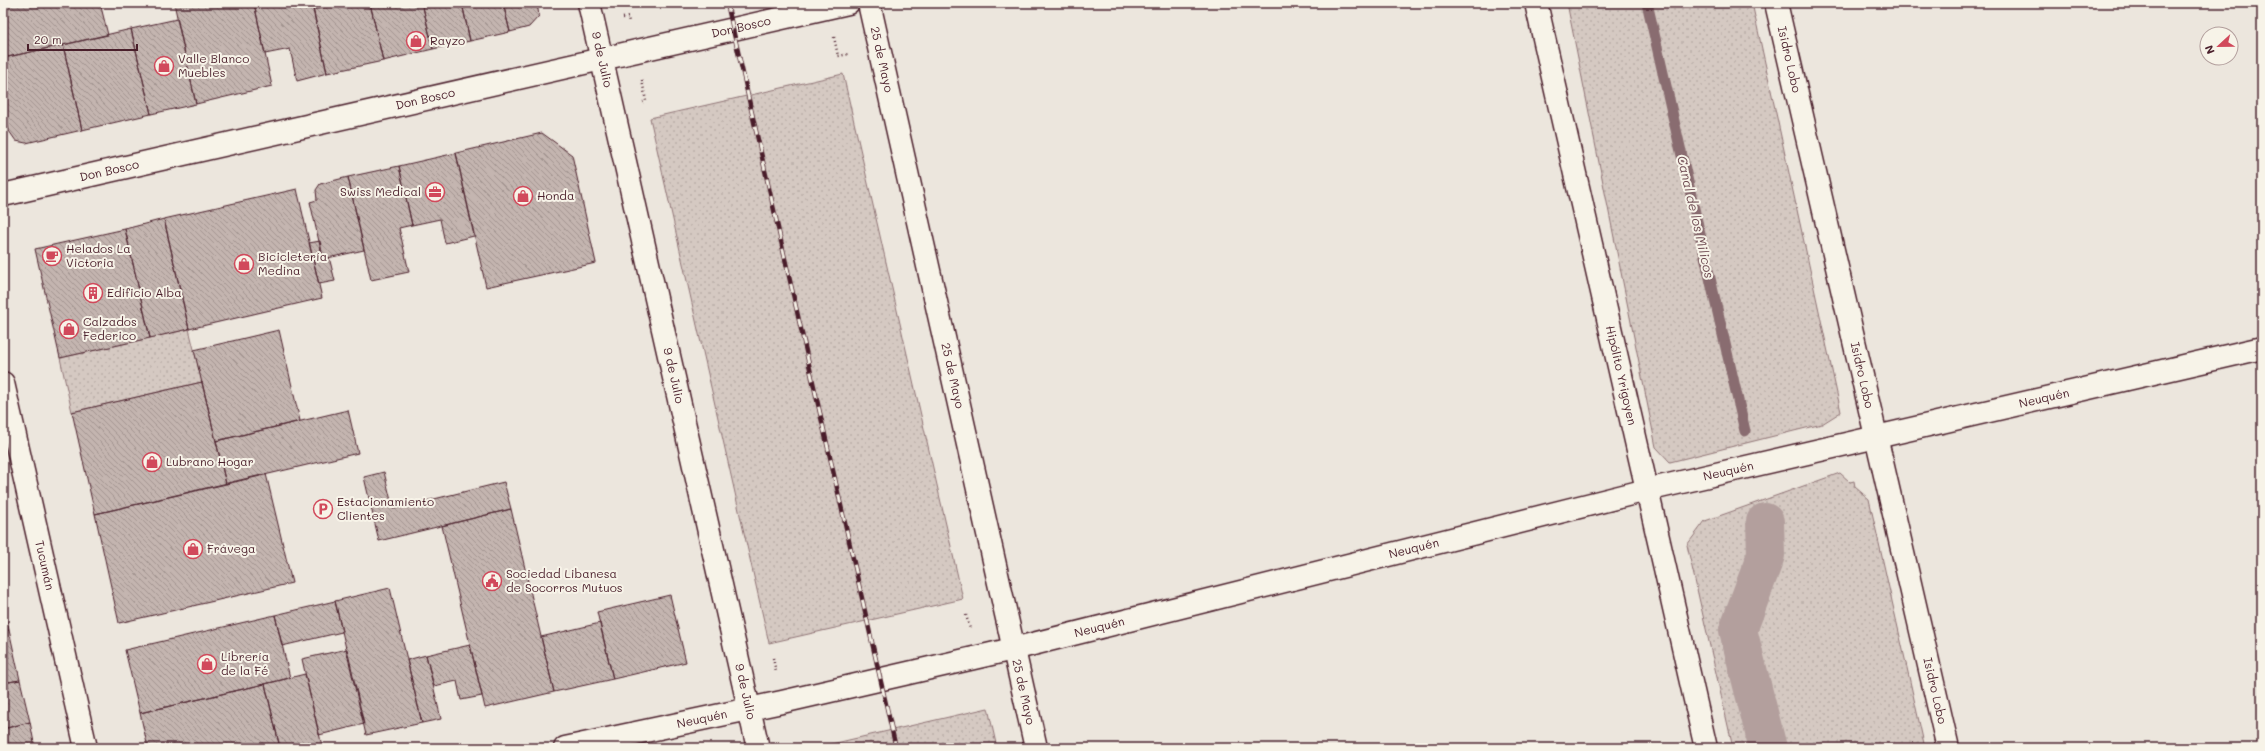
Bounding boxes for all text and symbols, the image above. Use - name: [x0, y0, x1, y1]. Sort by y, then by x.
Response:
- street label: Don Bosco: [710, 12, 772, 41]
- street label: 25 de Mayo: [868, 25, 898, 94]
- street label: Isidro Lobo: [1775, 25, 1805, 94]
- scale bar: [28, 26, 137, 52]
- north arrow: [2199, 26, 2239, 66]
- shop icon: Rayzo: [405, 30, 427, 52]
- street label: 9 de Julio: [589, 30, 617, 89]
- text: 20 m: [34, 31, 62, 47]
- place label: Rayzo: [430, 32, 465, 48]
- text: N: [2201, 43, 2218, 57]
- place label: Valle Blanco Muebles: [178, 50, 249, 80]
- shop icon: Valle Blanco Muebles: [153, 55, 175, 77]
- street label: Don Bosco: [394, 84, 456, 113]
- water label: Canal de los Milicos: [1674, 154, 1719, 280]
- street label: Don Bosco: [78, 155, 140, 184]
- office icon: Swiss Medical: [424, 181, 446, 203]
- place label: Swiss Medical: [340, 183, 421, 199]
- shop icon: Honda: [512, 185, 534, 207]
- place label: Honda: [537, 187, 574, 203]
- place label: Helados La Victoria: [66, 240, 131, 270]
- cafe icon: Helados La Victoria: [41, 245, 63, 267]
- place label: Bicicletería Medina: [258, 248, 327, 278]
- shop icon: Bicicletería Medina: [233, 253, 255, 275]
- building icon: Edificio Alba: [82, 282, 104, 304]
- place label: Edificio Alba: [107, 284, 182, 300]
- place label: Calzados Federico: [83, 313, 137, 343]
- shop icon: Calzados Federico: [58, 318, 80, 340]
- street label: Hipólito Yrigoyen: [1603, 324, 1641, 427]
- street label: Isidro Lobo: [1848, 340, 1878, 410]
- street label: 25 de Mayo: [938, 341, 969, 410]
- street label: 9 de Julio: [660, 346, 689, 405]
- street label: Neuquén: [2017, 384, 2071, 411]
- shop icon: Lubrano Hogar: [141, 451, 163, 473]
- place label: Lubrano Hogar: [166, 453, 254, 469]
- street label: Neuquén: [1701, 457, 1755, 484]
- place label: Estacionamiento Clientes: [337, 493, 434, 523]
- parking icon: Estacionamiento Clientes: [312, 498, 334, 520]
- street label: Neuquén: [1387, 534, 1440, 562]
- shop icon: Frávega: [182, 538, 204, 560]
- street label: Tucumán: [32, 539, 59, 592]
- place label: Frávega: [207, 540, 255, 556]
- place label: Sociedad Libanesa de Socorros Mutuos: [506, 565, 623, 595]
- public building icon: Sociedad Libanesa de Socorros Mutuos: [481, 570, 503, 592]
- street label: Neuquén: [1072, 612, 1126, 640]
- place label: Librería de la Fé: [221, 648, 269, 678]
- shop icon: Librería de la Fé: [196, 653, 218, 675]
- street label: Isidro Lobo: [1920, 656, 1951, 725]
- street label: 25 de Mayo: [1009, 657, 1040, 726]
- street label: 9 de Julio: [732, 662, 760, 721]
- street label: Neuquén: [675, 705, 728, 731]

